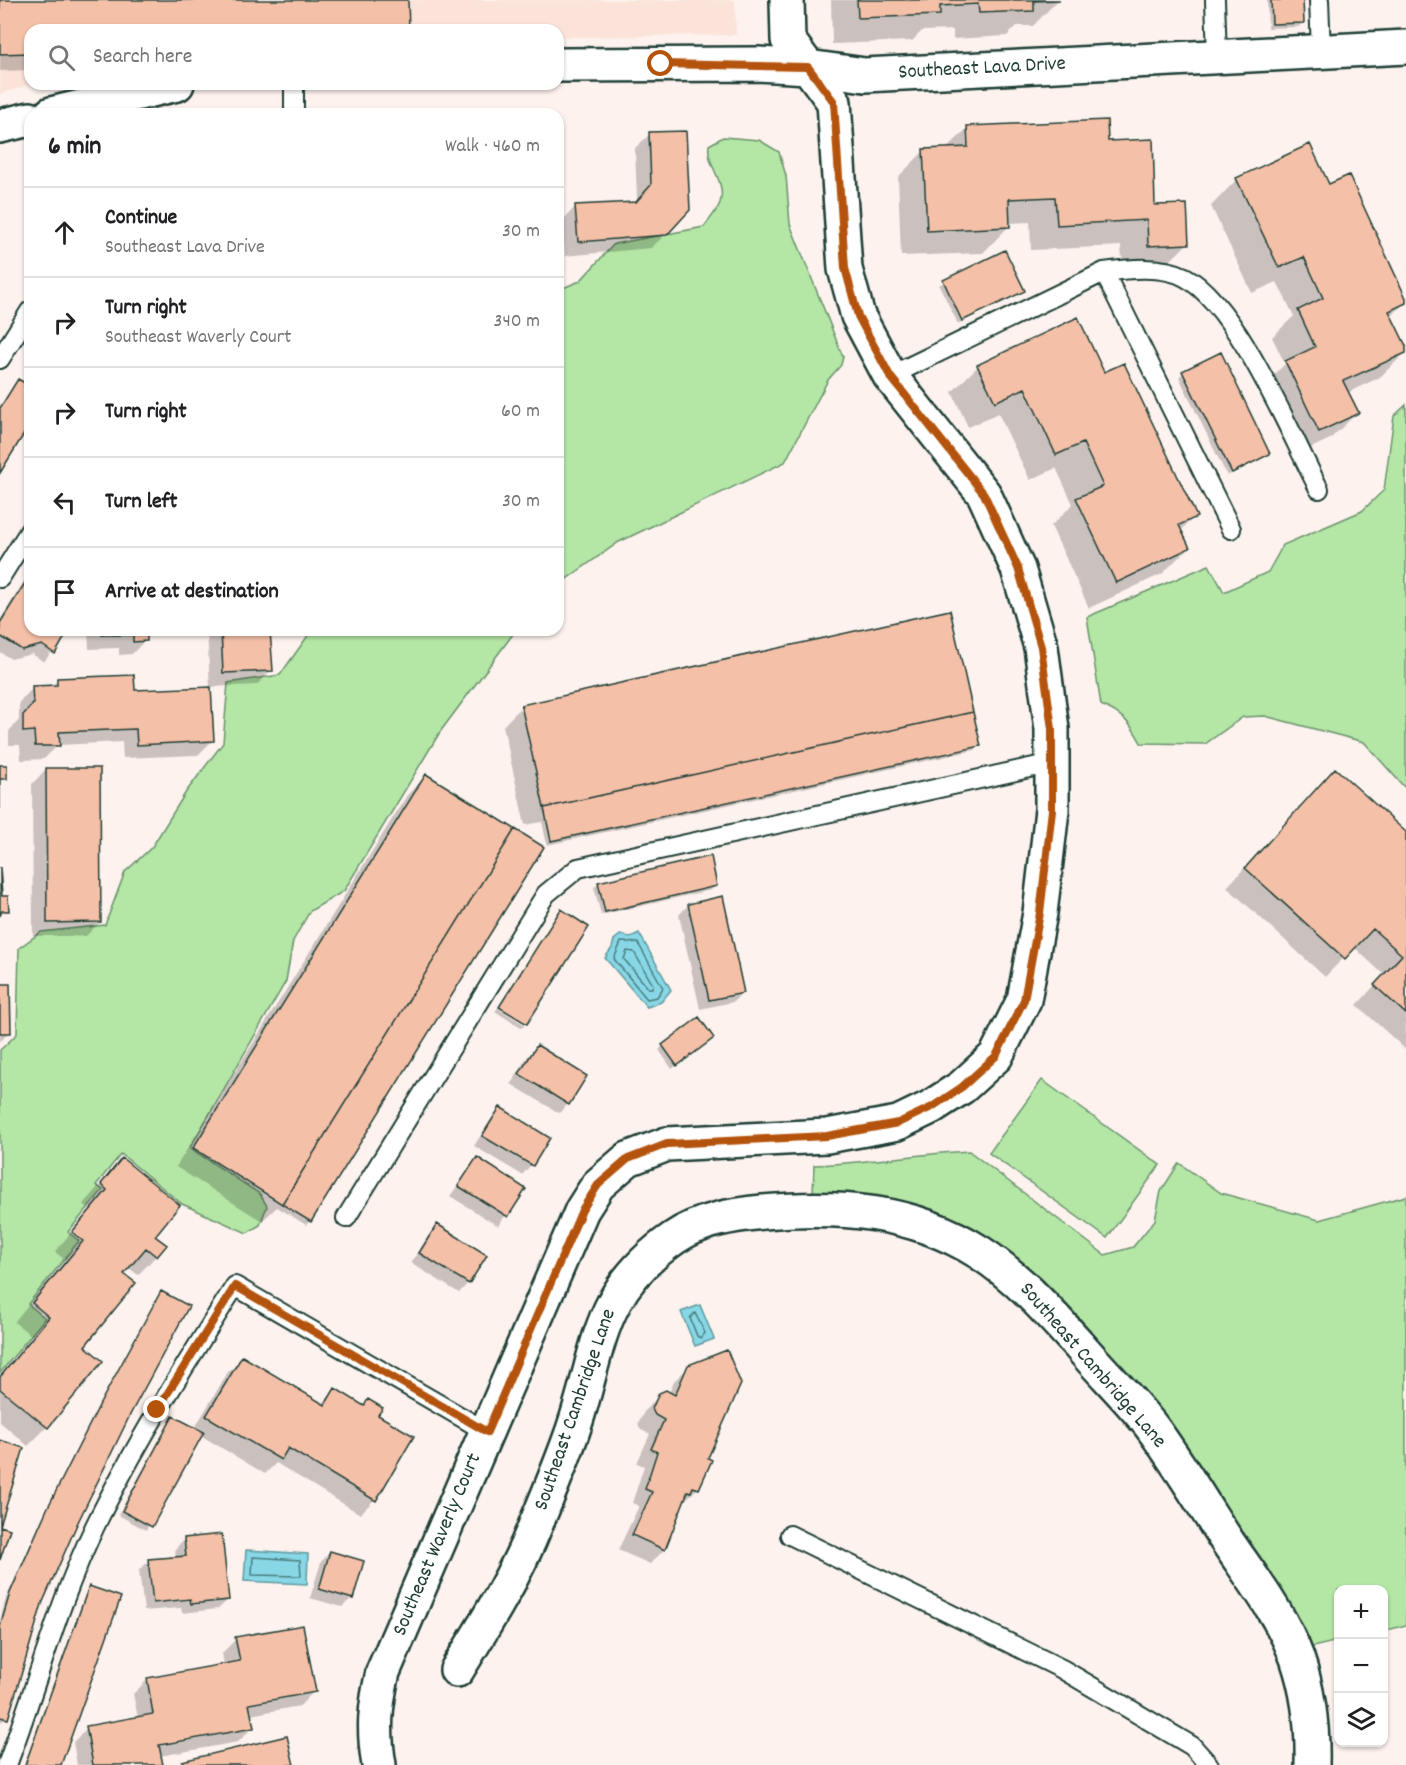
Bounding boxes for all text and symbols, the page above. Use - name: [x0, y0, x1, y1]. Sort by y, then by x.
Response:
- search box: [24, 24, 564, 90]
- icon: search: [45, 41, 78, 74]
- text: Search here: [93, 42, 192, 73]
- route start: [647, 50, 673, 76]
- street label: Southeast Lava Drive: [897, 50, 1067, 88]
- text: 6 min: [48, 129, 101, 166]
- text: Walk · 460 m: [445, 133, 540, 161]
- text: Continue: [105, 203, 177, 234]
- icon: ahead: [48, 216, 81, 249]
- text: 30 m: [502, 218, 540, 246]
- text: Southeast Lava Drive: [105, 234, 265, 262]
- text: Turn right: [105, 293, 187, 324]
- icon: right: [48, 306, 81, 339]
- text: 340 m: [494, 308, 540, 336]
- text: Southeast Waverly Court: [105, 324, 292, 352]
- icon: right: [48, 396, 81, 429]
- text: Turn right: [105, 397, 187, 428]
- text: 60 m: [501, 398, 540, 426]
- icon: left: [48, 486, 81, 519]
- text: Turn left: [105, 487, 177, 518]
- text: 30 m: [502, 488, 540, 516]
- icon: arrive: [48, 576, 81, 609]
- text: Arrive at destination: [105, 577, 279, 608]
- street label: Southeast Cambridge Lane: [1011, 1276, 1173, 1456]
- street label: Southeast Cambridge Lane: [527, 1305, 625, 1515]
- route end: [143, 1396, 169, 1422]
- street label: Southeast Waverly Court: [386, 1449, 490, 1641]
- map controls: [1334, 1585, 1388, 1747]
- button: +: [1334, 1585, 1388, 1639]
- button: −: [1334, 1639, 1388, 1693]
- button: layers: [1334, 1693, 1388, 1747]

